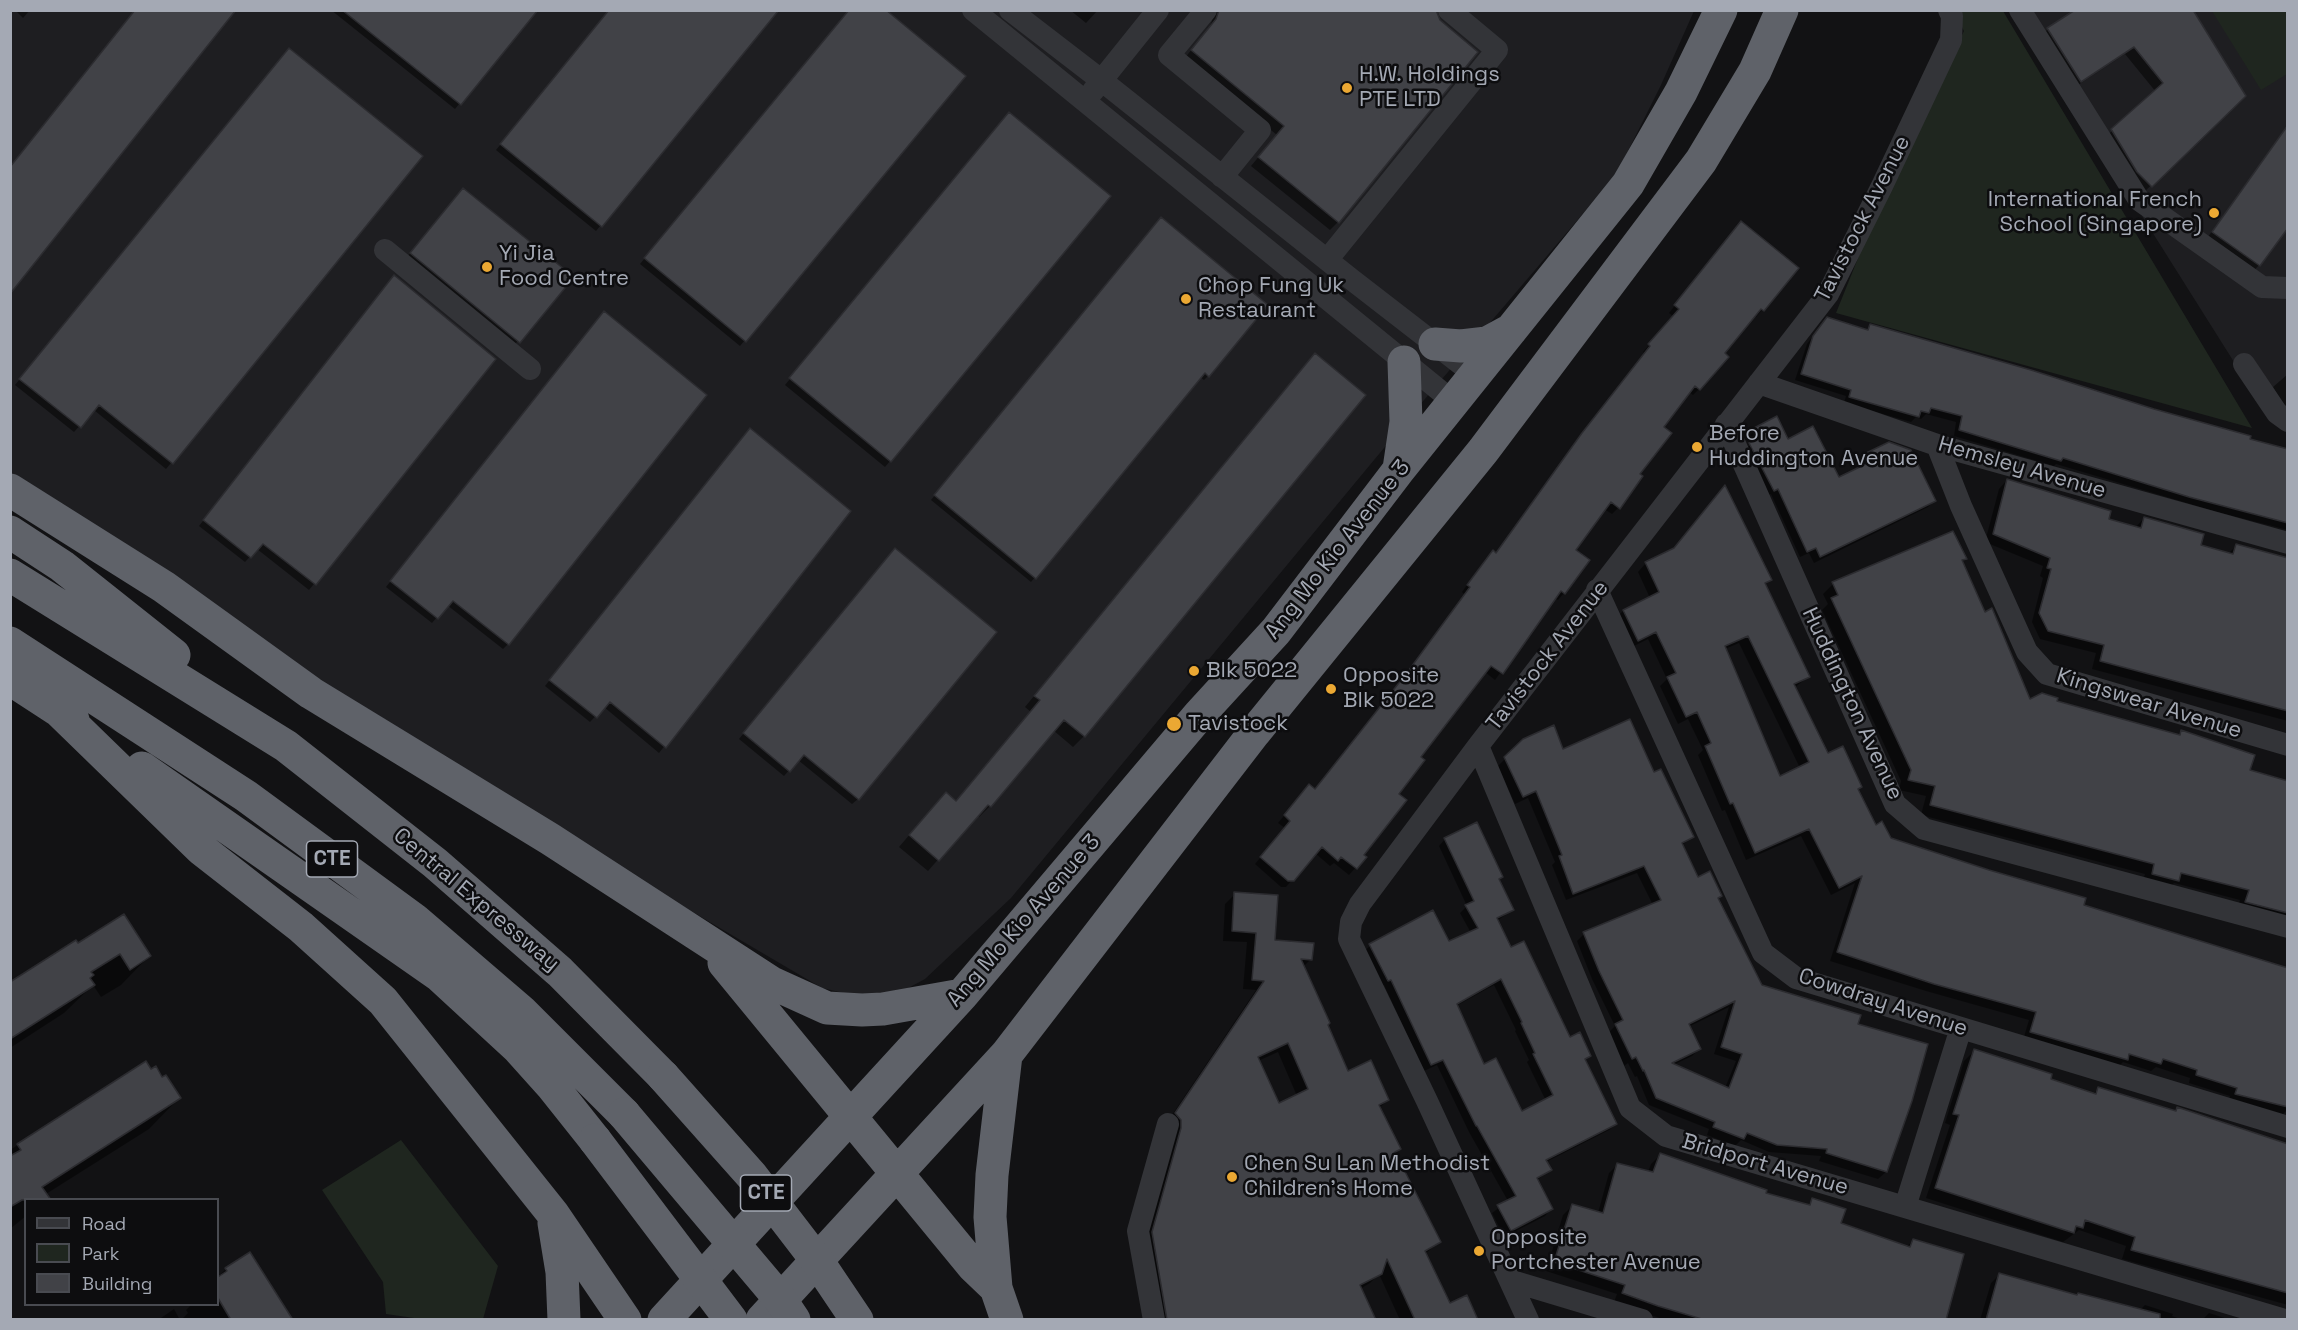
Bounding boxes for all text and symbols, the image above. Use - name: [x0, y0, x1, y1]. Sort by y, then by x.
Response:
- place label: H.W. Holdings PTE LTD: [1359, 62, 1500, 113]
- marker: H.W. Holdings PTE LTD: [1340, 81, 1354, 95]
- street label: Tavistock Avenue: [1810, 131, 1916, 307]
- place label: International French School (Singapore): [1988, 187, 2202, 238]
- marker: International French School (Singapore): [2207, 206, 2221, 220]
- place label: Yi Jia Food Centre: [499, 241, 629, 292]
- marker: Yi Jia Food Centre: [480, 260, 494, 274]
- place label: Chop Fung Uk Restaurant: [1198, 273, 1344, 324]
- marker: Chop Fung Uk Restaurant: [1179, 292, 1193, 306]
- place label: Before Huddington Avenue: [1709, 421, 1918, 472]
- street label: Hemsley Avenue: [1935, 431, 2109, 505]
- marker: Before Huddington Avenue: [1690, 440, 1704, 454]
- street label: Ang Mo Kio Avenue 3: [1260, 455, 1416, 645]
- street label: Tavistock Avenue: [1481, 576, 1615, 736]
- street label: Huddington Avenue: [1796, 604, 1908, 804]
- place label: Blk 5022: [1206, 658, 1297, 684]
- place label: Opposite Blk 5022: [1343, 663, 1439, 714]
- street label: Kingswear Avenue: [2053, 663, 2245, 745]
- marker: Blk 5022: [1187, 664, 1201, 678]
- marker: Opposite Blk 5022: [1324, 682, 1338, 696]
- place label: Tavistock: [1188, 711, 1288, 737]
- marker: Tavistock: [1165, 715, 1183, 733]
- street label: Central Expressway: [388, 823, 564, 977]
- street label: Ang Mo Kio Avenue 3: [942, 829, 1106, 1013]
- road number: CTE: [306, 841, 358, 877]
- street label: Cowdray Avenue: [1795, 963, 1971, 1043]
- street label: Bridport Avenue: [1679, 1129, 1851, 1201]
- place label: Chen Su Lan Methodist Children's Home: [1244, 1151, 1490, 1202]
- marker: Chen Su Lan Methodist Children's Home: [1225, 1170, 1239, 1184]
- road number: CTE: [740, 1175, 792, 1211]
- legend: [24, 1198, 219, 1306]
- text: Road: [82, 1212, 126, 1235]
- place label: Opposite Portchester Avenue: [1491, 1225, 1701, 1276]
- text: Park: [82, 1242, 119, 1265]
- marker: Opposite Portchester Avenue: [1472, 1244, 1486, 1258]
- text: Building: [82, 1272, 152, 1295]

